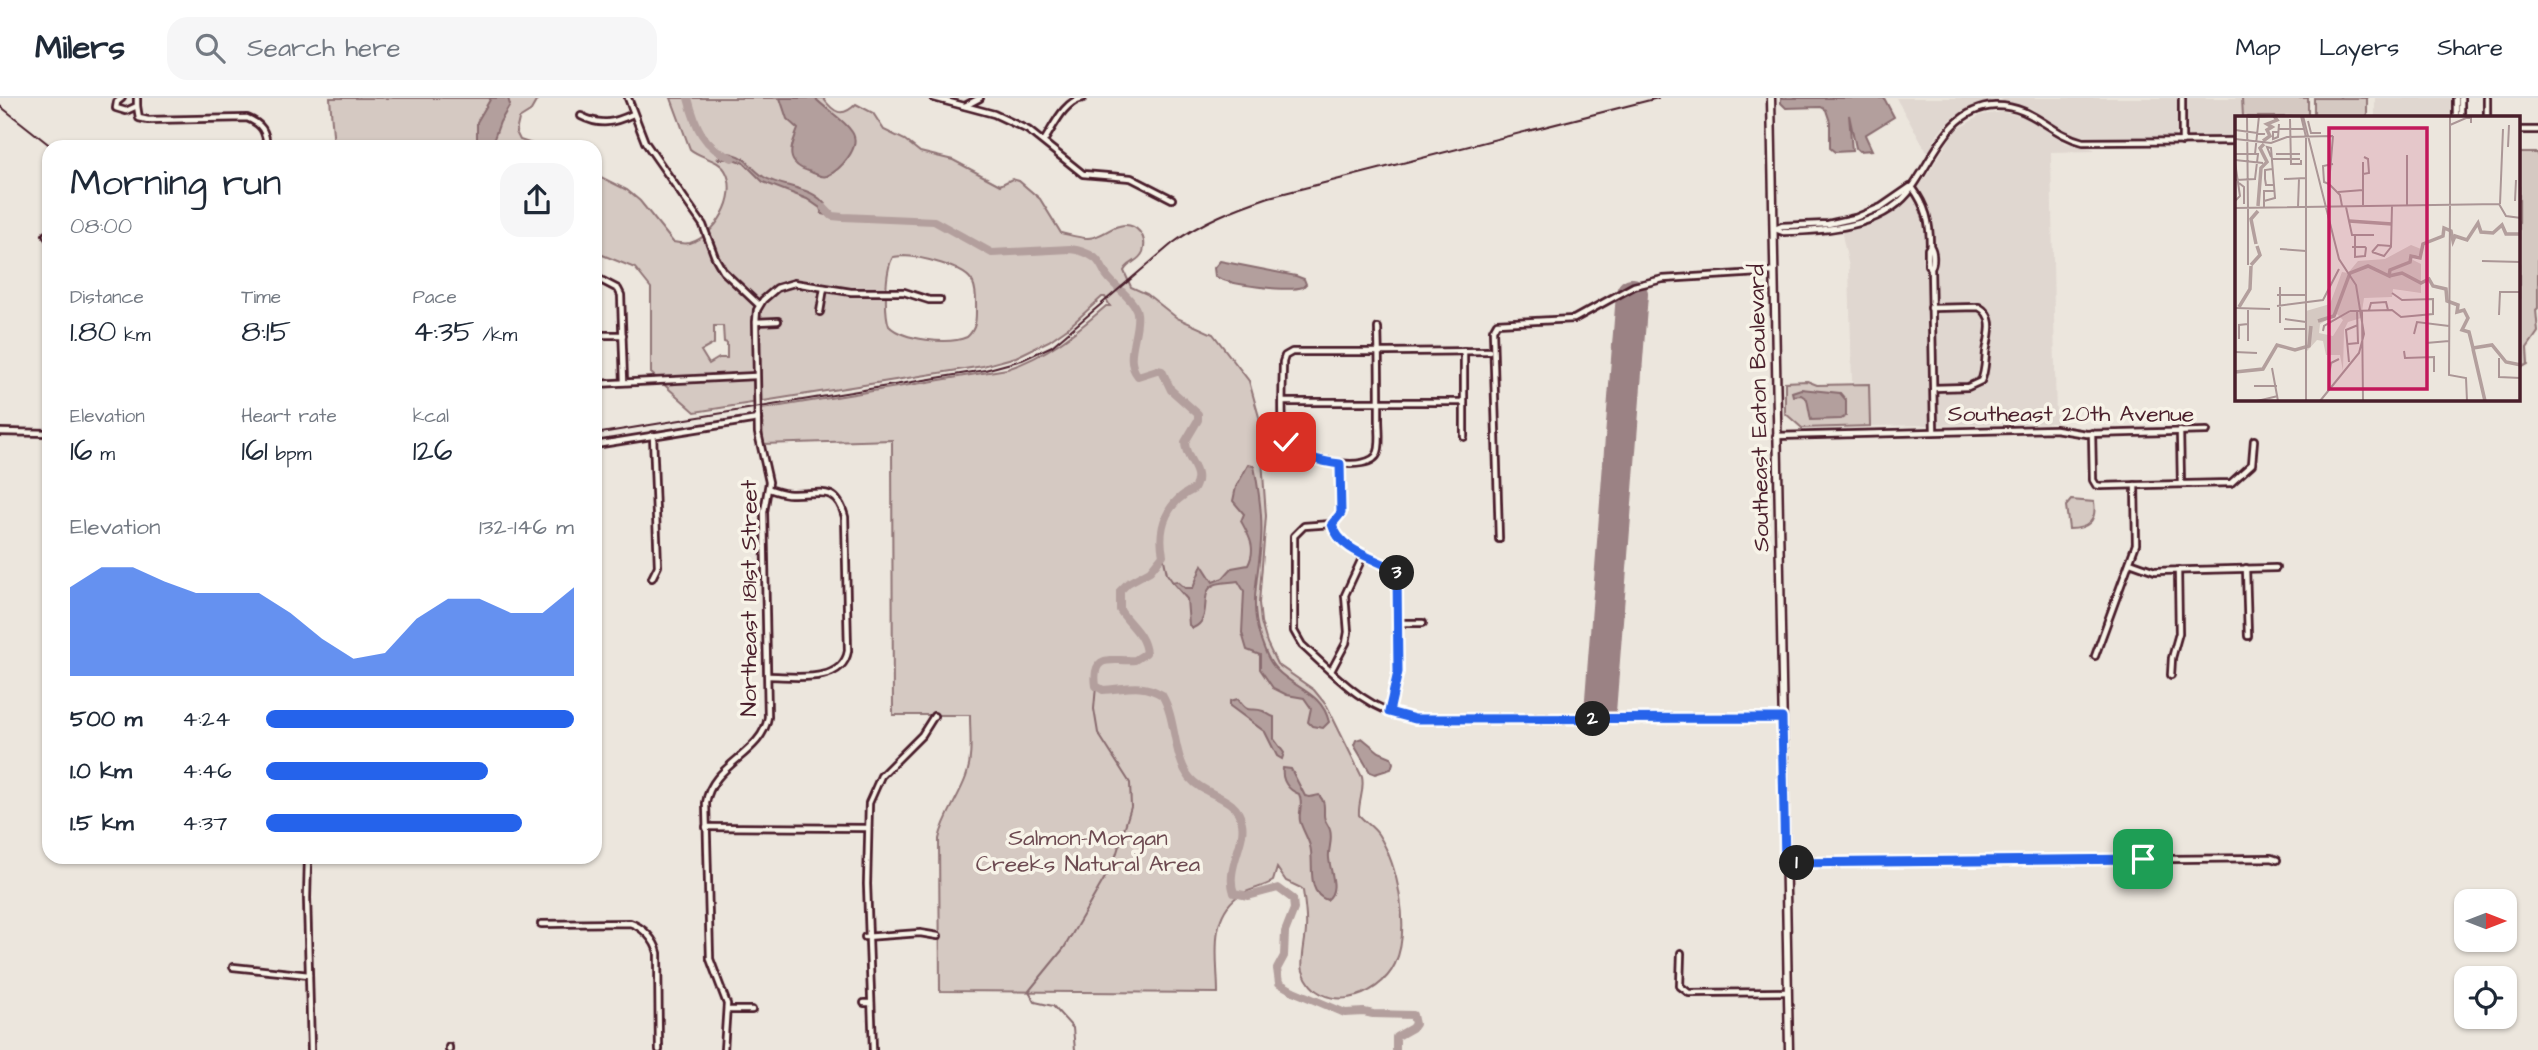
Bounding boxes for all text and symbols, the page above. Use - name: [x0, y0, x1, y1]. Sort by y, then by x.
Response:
- search box: [167, 17, 657, 80]
- text: Milers: [35, 25, 125, 71]
- icon: search: [191, 29, 229, 67]
- text: Search here: [247, 30, 401, 66]
- text: Map: [2236, 31, 2281, 65]
- text: Layers: [2319, 31, 2399, 65]
- text: Share: [2437, 31, 2503, 65]
- inset map: [2235, 116, 2520, 401]
- text: Morning run: [70, 158, 282, 210]
- button: share: [500, 163, 574, 237]
- text: 08:00: [70, 210, 132, 242]
- street label: Southeast Eaton Boulevard: [1740, 264, 1778, 552]
- text: Distance: [70, 284, 144, 311]
- text: Time: [241, 284, 281, 311]
- text: Pace: [413, 284, 457, 311]
- text: 1.80: [70, 311, 116, 353]
- text: 8:15: [241, 311, 291, 353]
- text: 4:35: [413, 311, 475, 353]
- text: km: [116, 322, 151, 349]
- text: /km: [475, 322, 517, 349]
- street label: Southeast 20th Avenue: [1948, 398, 2194, 430]
- text: Elevation: [70, 403, 145, 430]
- text: Heart rate: [241, 403, 337, 430]
- text: kcal: [413, 403, 449, 430]
- pin: [1256, 412, 1316, 472]
- icon: check: [1267, 423, 1305, 461]
- text: 16: [70, 430, 93, 472]
- text: 161: [241, 430, 268, 472]
- text: 126: [413, 430, 452, 472]
- text: m: [93, 441, 115, 468]
- text: bpm: [268, 441, 311, 468]
- street label: Northeast 181st Street: [733, 479, 765, 716]
- text: Elevation: [70, 511, 161, 543]
- text: 132–146 m: [479, 511, 574, 543]
- pin: 3: [1380, 556, 1414, 590]
- text: 3: [1392, 559, 1401, 586]
- pin: 2: [1576, 702, 1610, 736]
- text: 500 m: [70, 703, 142, 735]
- text: 4:24: [182, 703, 230, 735]
- text: 2: [1587, 705, 1598, 732]
- text: 1.0 km: [70, 755, 132, 787]
- text: 4:46: [182, 755, 232, 787]
- text: 1.5 km: [70, 807, 134, 839]
- text: 4:37: [182, 807, 227, 839]
- park label: Salmon-Morgan Creeks Natural Area: [976, 822, 1201, 880]
- pin: [2113, 829, 2173, 889]
- icon: arrive: [2124, 840, 2162, 878]
- pin: 1: [1780, 846, 1814, 880]
- text: 1: [1795, 849, 1798, 876]
- north arrow: [2454, 889, 2516, 952]
- map controls: [2454, 889, 2517, 1029]
- button: locate: [2454, 966, 2517, 1029]

